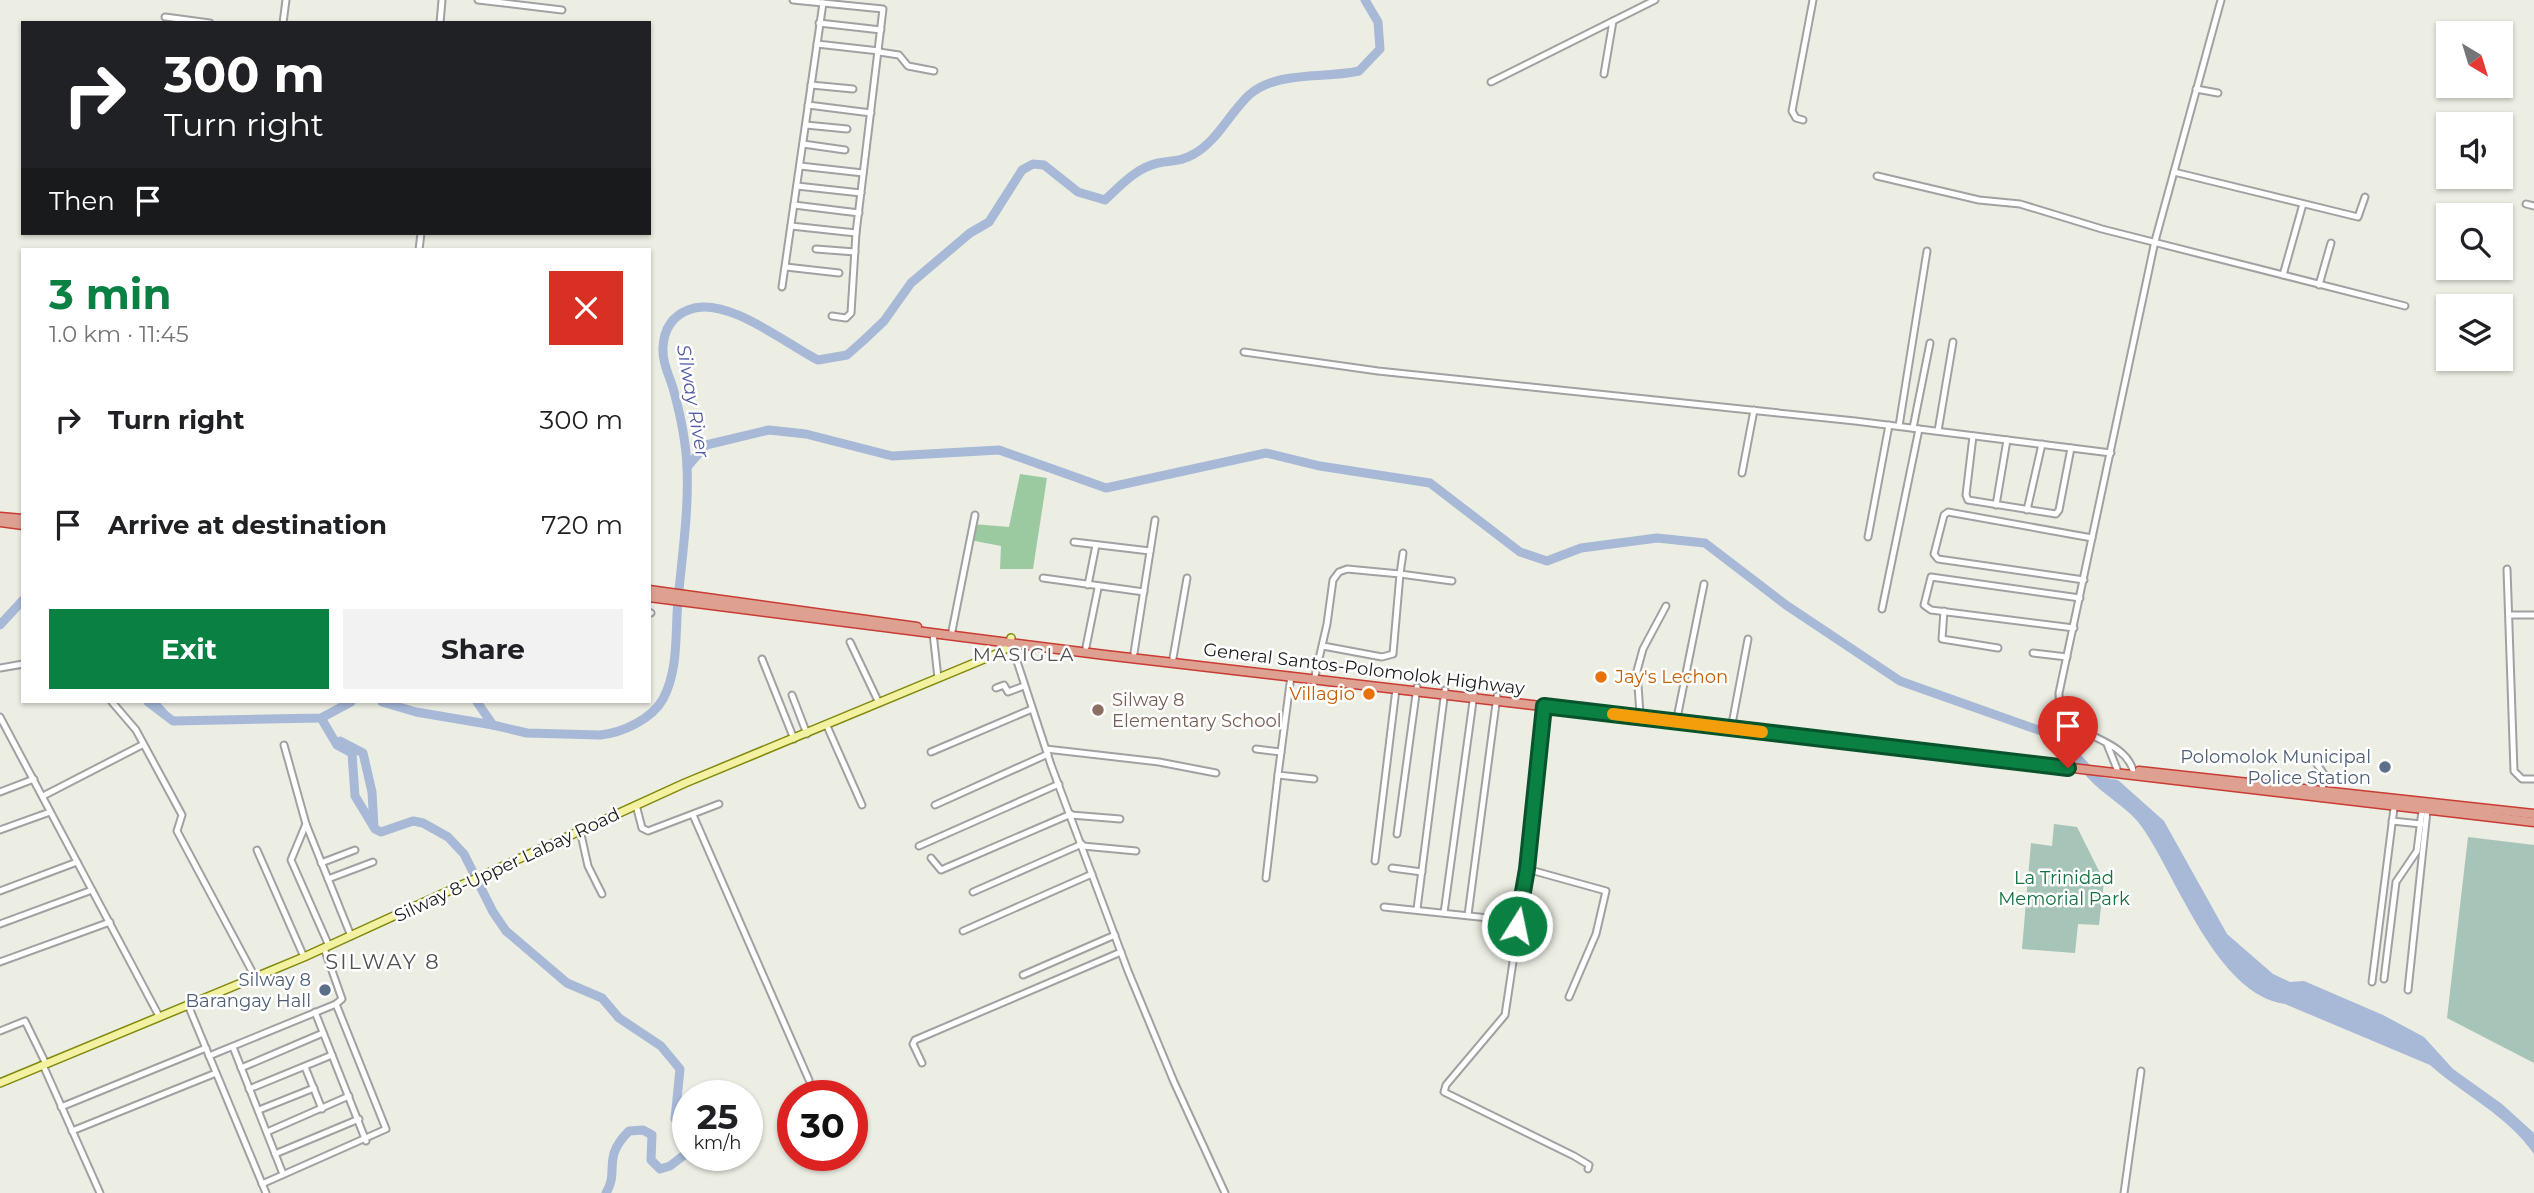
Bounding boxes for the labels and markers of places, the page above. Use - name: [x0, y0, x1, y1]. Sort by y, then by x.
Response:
- place label: Jay's Lechon: [1614, 666, 1728, 688]
- marker: Jay's Lechon: [1593, 669, 1609, 685]
- place label: Villagio: [1289, 683, 1355, 705]
- marker: Villagio: [1361, 686, 1377, 702]
- place label: Silway 8 Elementary School: [1112, 689, 1282, 732]
- pin: [2038, 696, 2098, 768]
- marker: Silway 8 Elementary School: [1090, 702, 1106, 718]
- place label: Polomolok Municipal Police Station: [2180, 746, 2371, 789]
- marker: Polomolok Municipal Police Station: [2377, 759, 2393, 775]
- place label: Silway 8 Barangay Hall: [186, 969, 311, 1012]
- marker: Silway 8 Barangay Hall: [317, 982, 333, 998]

